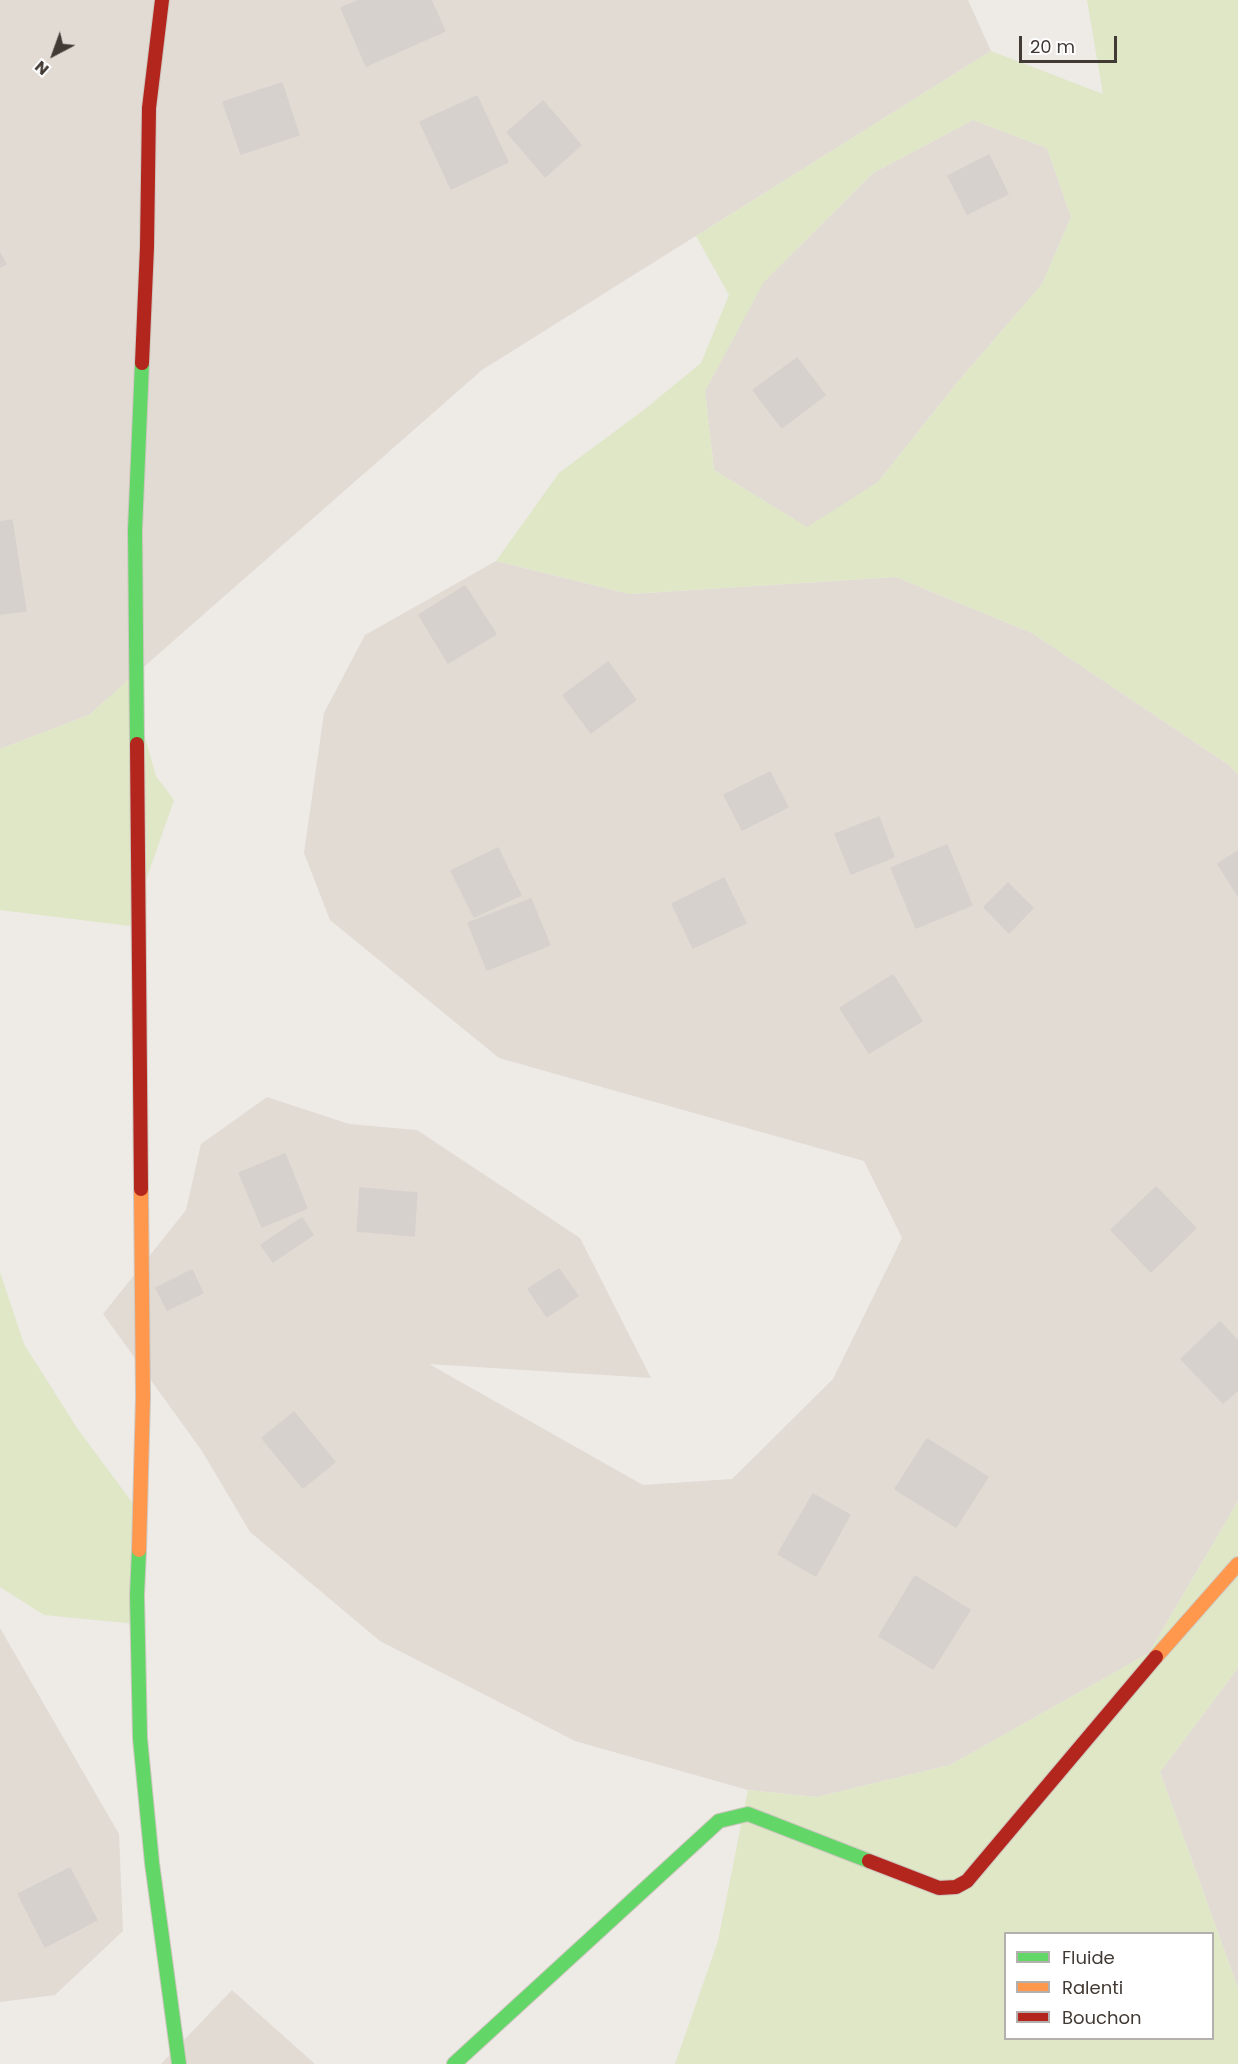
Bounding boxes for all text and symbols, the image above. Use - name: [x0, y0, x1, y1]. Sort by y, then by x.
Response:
- north arrow: [24, 24, 84, 84]
- scale bar: [1022, 24, 1120, 62]
- text: 20 m: [1030, 34, 1075, 59]
- text: N: [30, 55, 54, 81]
- legend: [1004, 1932, 1214, 2040]
- text: Fluide: [1062, 1945, 1115, 1970]
- text: Ralenti: [1062, 1975, 1123, 2000]
- text: Bouchon: [1062, 2005, 1142, 2030]

